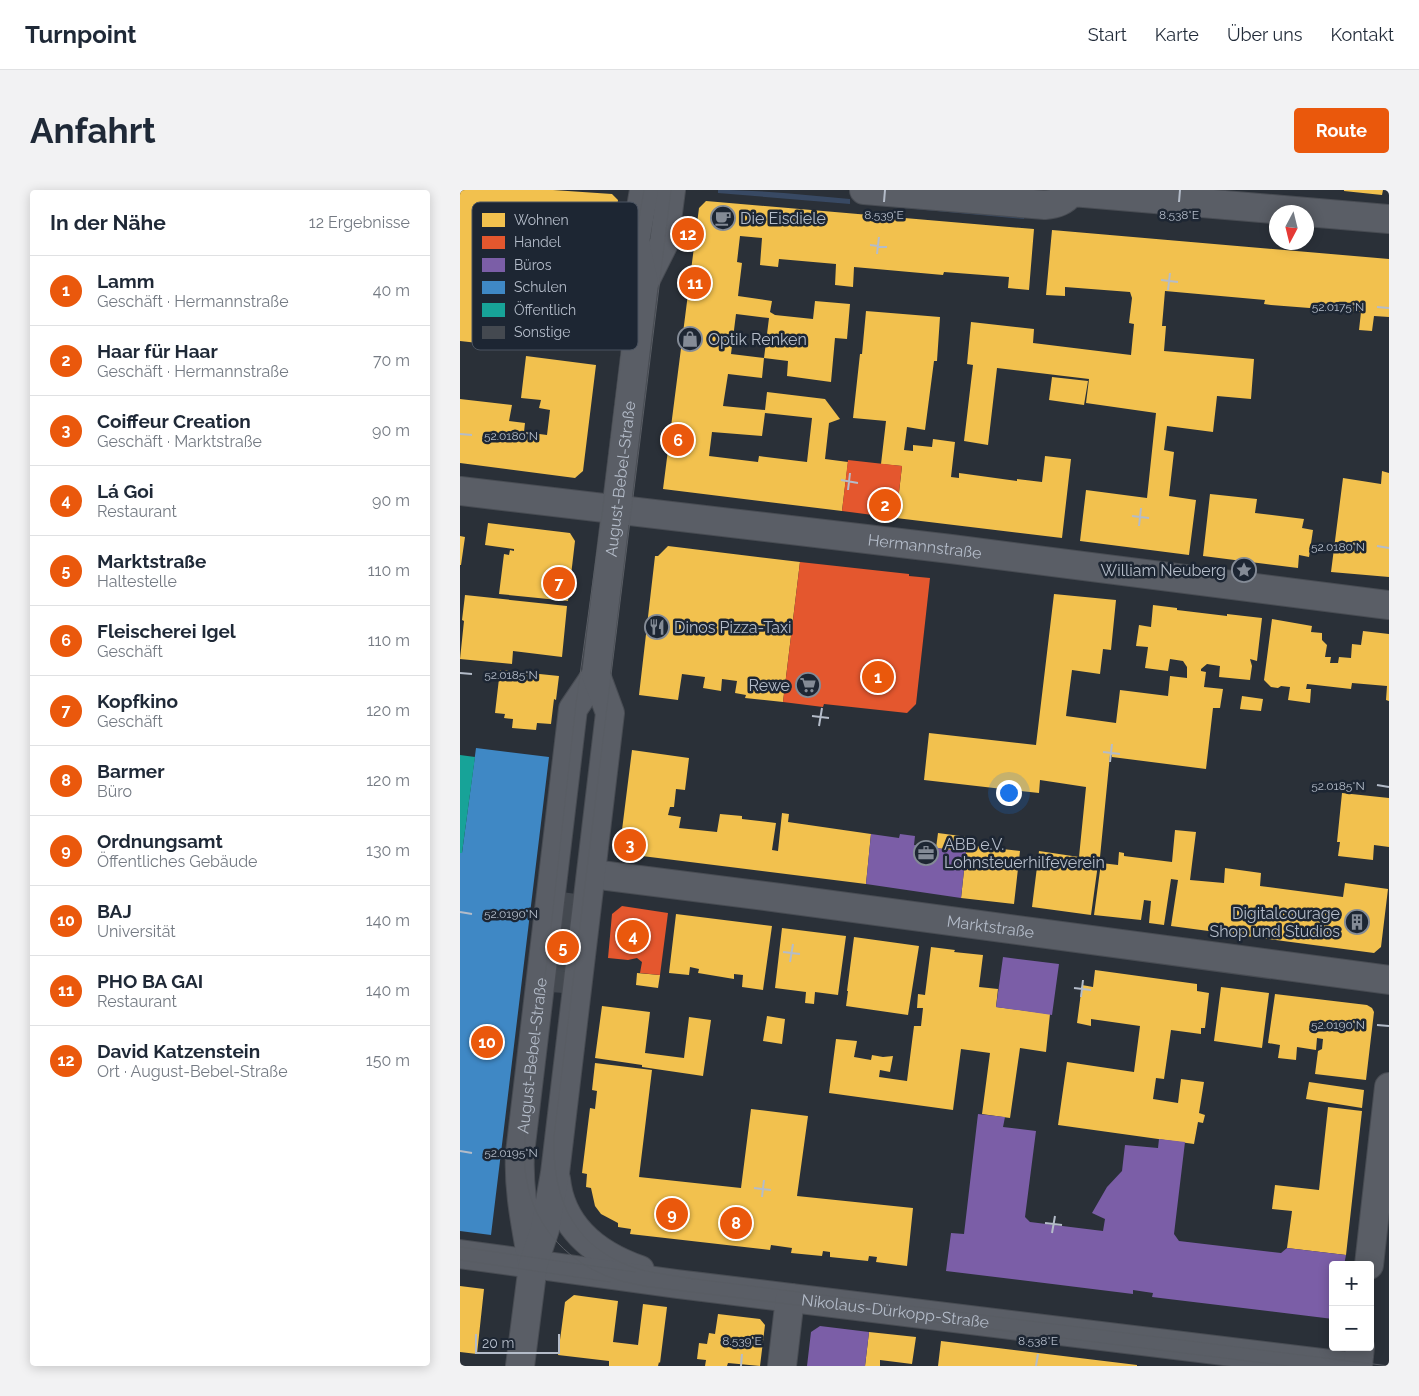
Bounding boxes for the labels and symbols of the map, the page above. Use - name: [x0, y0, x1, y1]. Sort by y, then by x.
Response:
- legend: [472, 202, 638, 350]
- cafe icon: Die Eisdiele: [710, 205, 736, 231]
- north arrow: [1269, 205, 1314, 250]
- text: 8.539°E: [864, 208, 904, 222]
- text: 8.538°E: [1159, 208, 1199, 222]
- place label: Die Eisdiele: [740, 209, 826, 228]
- text: Wohnen: [514, 212, 569, 228]
- pin: 12: [672, 215, 704, 253]
- text: Handel: [514, 234, 561, 250]
- text: Büros: [514, 257, 552, 273]
- pin: 11: [679, 264, 711, 302]
- text: Schulen: [514, 279, 567, 295]
- text: Öffentlich: [514, 300, 576, 318]
- text: 52.0175°N: [1312, 300, 1364, 314]
- text: Sonstige: [514, 324, 570, 340]
- shop icon: Optik Renken: [677, 326, 703, 352]
- place label: Optik Renken: [708, 330, 807, 349]
- street label: August-Bebel-Straße: [601, 400, 639, 558]
- pin: 6: [662, 421, 694, 459]
- text: 52.0180°N: [484, 429, 538, 443]
- pin: 2: [869, 486, 901, 524]
- street label: Hermannstraße: [867, 530, 983, 562]
- text: 52.0180°N: [1311, 540, 1365, 554]
- place icon: William Neuberg: [1231, 557, 1257, 583]
- place label: William Neuberg: [1100, 561, 1226, 580]
- pin: 7: [543, 564, 575, 602]
- restaurant icon: Dinos Pizza-Taxi: [644, 614, 670, 640]
- place label: Dinos Pizza-Taxi: [674, 618, 792, 637]
- pin: 1: [862, 658, 894, 696]
- text: 52.0185°N: [484, 668, 538, 682]
- supermarket icon: Rewe: [795, 672, 821, 698]
- place label: Rewe: [749, 676, 790, 695]
- text: 52.0185°N: [1311, 779, 1365, 793]
- your location: [996, 780, 1022, 806]
- pin: 3: [614, 826, 646, 864]
- place label: ABB e.V. Lohnsteuerhilfeverein: [944, 835, 1105, 872]
- office icon: ABB e.V. Lohnsteuerhilfeverein: [913, 840, 939, 866]
- place label: Digitalcourage Shop und Studios: [1210, 904, 1340, 941]
- text: 52.0190°N: [484, 907, 538, 921]
- building icon: Digitalcourage Shop und Studios: [1344, 909, 1370, 935]
- street label: Marktstraße: [946, 911, 1035, 942]
- pin: 4: [617, 917, 649, 955]
- pin: 5: [547, 928, 579, 966]
- street label: August-Bebel-Straße: [513, 976, 550, 1135]
- text: 52.0190°N: [1311, 1018, 1365, 1032]
- pin: 10: [471, 1023, 503, 1061]
- text: 52.0195°N: [484, 1146, 538, 1160]
- pin: 9: [656, 1195, 688, 1233]
- pin: 8: [720, 1204, 752, 1242]
- street label: Nikolaus-Dürkopp-Straße: [800, 1290, 990, 1332]
- scale bar: [475, 1331, 560, 1354]
- text: 8.539°E: [722, 1334, 762, 1348]
- text: 8.538°E: [1018, 1334, 1058, 1348]

